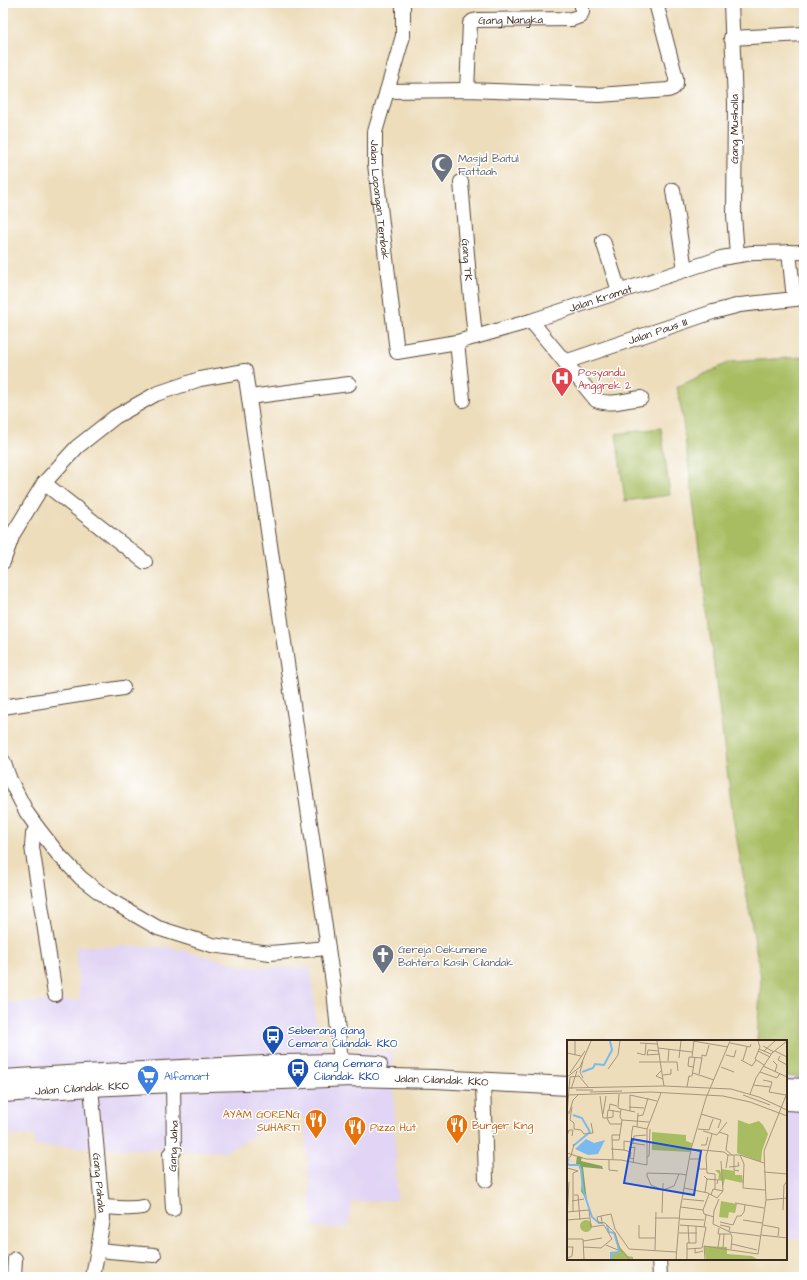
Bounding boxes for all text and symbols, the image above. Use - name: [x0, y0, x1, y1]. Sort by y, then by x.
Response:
- street label: Gang Nangka: [478, 12, 543, 29]
- street label: Gang Musholla: [727, 94, 743, 164]
- street label: Jalan Lapangan Tembak: [367, 140, 393, 261]
- mosque icon: Masjid Baitul Fattaah: [429, 151, 455, 184]
- place label: Masjid Baitul Fattaah: [458, 151, 519, 179]
- street label: Gang TK: [458, 238, 476, 282]
- street label: Jalan Kramat: [567, 281, 634, 316]
- street label: Jalan Paus III: [626, 314, 690, 348]
- hospital icon: Posyandu Anggrek 2: [549, 365, 575, 398]
- place label: Posyandu Anggrek 2: [578, 365, 632, 394]
- church icon: Gereja Oekumene Bahtera Kasih Cilandak: [370, 942, 396, 975]
- place label: Gereja Oekumene Bahtera Kasih Cilandak: [398, 942, 513, 970]
- bus stop icon: Seberang Gang Cemara Cilandak KKO: [260, 1023, 286, 1056]
- place label: Seberang Gang Cemara Cilandak KKO: [288, 1023, 398, 1051]
- inset map: [567, 1040, 787, 1260]
- bus stop icon: Gang Cemara Cilandak KKO: [285, 1056, 311, 1089]
- place label: Gang Cemara Cilandak KKO: [314, 1056, 383, 1084]
- supermarket icon: Alfamart: [135, 1063, 161, 1096]
- place label: Alfamart: [164, 1069, 210, 1084]
- street label: Jalan Cilandak KKO: [394, 1071, 490, 1090]
- street label: Jalan Cilandak KKO: [34, 1078, 130, 1099]
- place label: AYAM GORENG SUHARTI: [223, 1107, 300, 1135]
- restaurant icon: AYAM GORENG SUHARTI: [303, 1107, 329, 1140]
- restaurant icon: Burger King: [444, 1112, 470, 1145]
- restaurant icon: Pizza Hut: [342, 1114, 368, 1147]
- place label: Burger King: [472, 1118, 533, 1134]
- street label: Gang Jaha: [165, 1120, 183, 1172]
- place label: Pizza Hut: [370, 1120, 417, 1135]
- street label: Gang Pahala: [89, 1152, 109, 1214]

